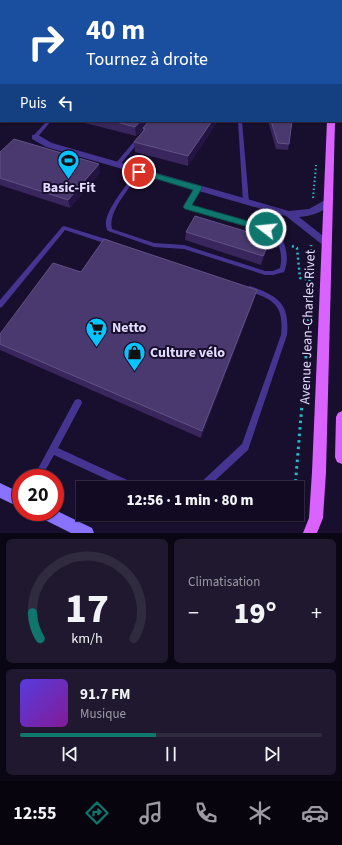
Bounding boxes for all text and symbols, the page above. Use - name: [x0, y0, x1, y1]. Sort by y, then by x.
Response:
- text: 40 m: [86, 10, 145, 50]
- icon: right: [20, 16, 72, 68]
- text: Tournez à droite: [86, 47, 208, 72]
- icon: left: [55, 92, 77, 114]
- text: Puis: [20, 93, 47, 114]
- sports icon: Basic-Fit: [56, 147, 82, 180]
- pin: [122, 155, 156, 189]
- icon: arrive: [128, 161, 150, 183]
- place label: Basic-Fit: [42, 178, 96, 198]
- position arrow: [245, 208, 287, 250]
- street label: Avenue Jean-Charles Rivet: [295, 249, 321, 405]
- supermarket icon: Netto: [83, 315, 109, 348]
- place label: Netto: [112, 318, 147, 338]
- shop icon: Culture vélo: [122, 340, 148, 373]
- place label: Culture vélo: [150, 343, 225, 363]
- speed limit sign: 20: [12, 469, 64, 521]
- text: 12:56 · 1 min · 80 m: [127, 490, 253, 511]
- text: Climatisation: [188, 573, 260, 591]
- text: 17: [65, 579, 109, 639]
- text: 19°: [233, 592, 277, 635]
- text: −: [188, 597, 199, 629]
- text: +: [311, 597, 322, 629]
- text: km/h: [71, 628, 103, 649]
- text: 91.7 FM: [80, 684, 131, 705]
- text: Musique: [80, 705, 126, 723]
- icon: previous: [59, 743, 81, 765]
- icon: pause: [160, 743, 182, 765]
- icon: next: [261, 743, 283, 765]
- icon: directions: [83, 799, 111, 827]
- icon: music: [137, 799, 165, 827]
- icon: phone: [192, 799, 220, 827]
- icon: climate: [246, 799, 274, 827]
- icon: car: [301, 799, 329, 827]
- text: 12:55: [13, 801, 57, 826]

